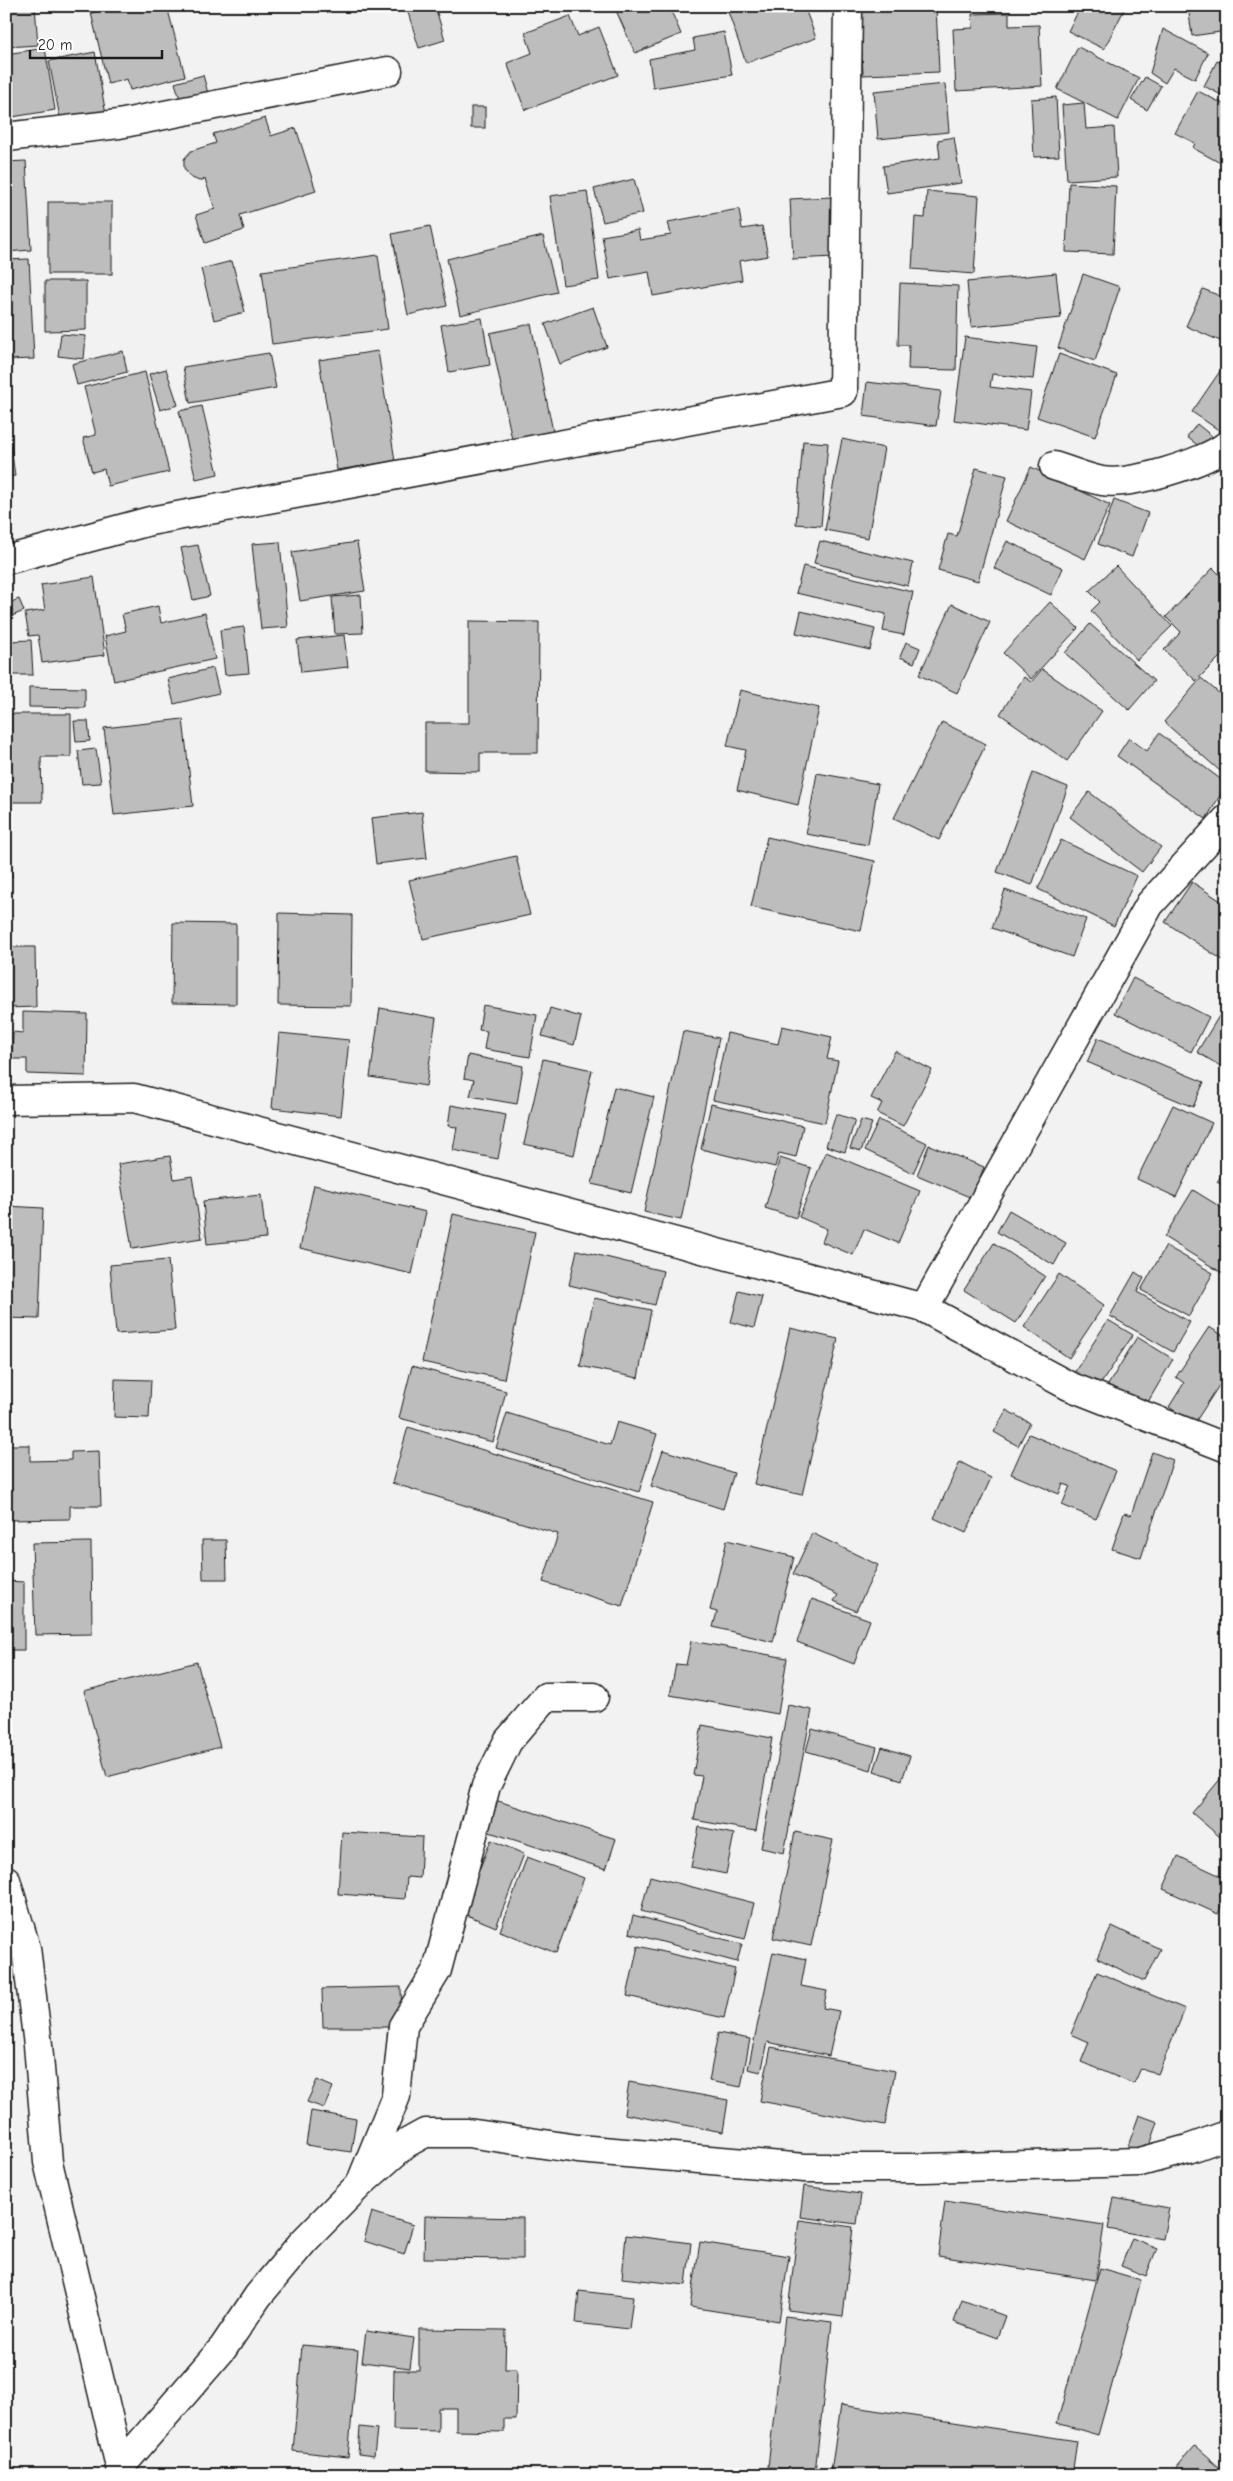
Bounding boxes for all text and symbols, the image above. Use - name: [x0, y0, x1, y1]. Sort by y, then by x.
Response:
- scale bar: [30, 28, 162, 60]
- text: 20 m: [38, 36, 72, 54]

